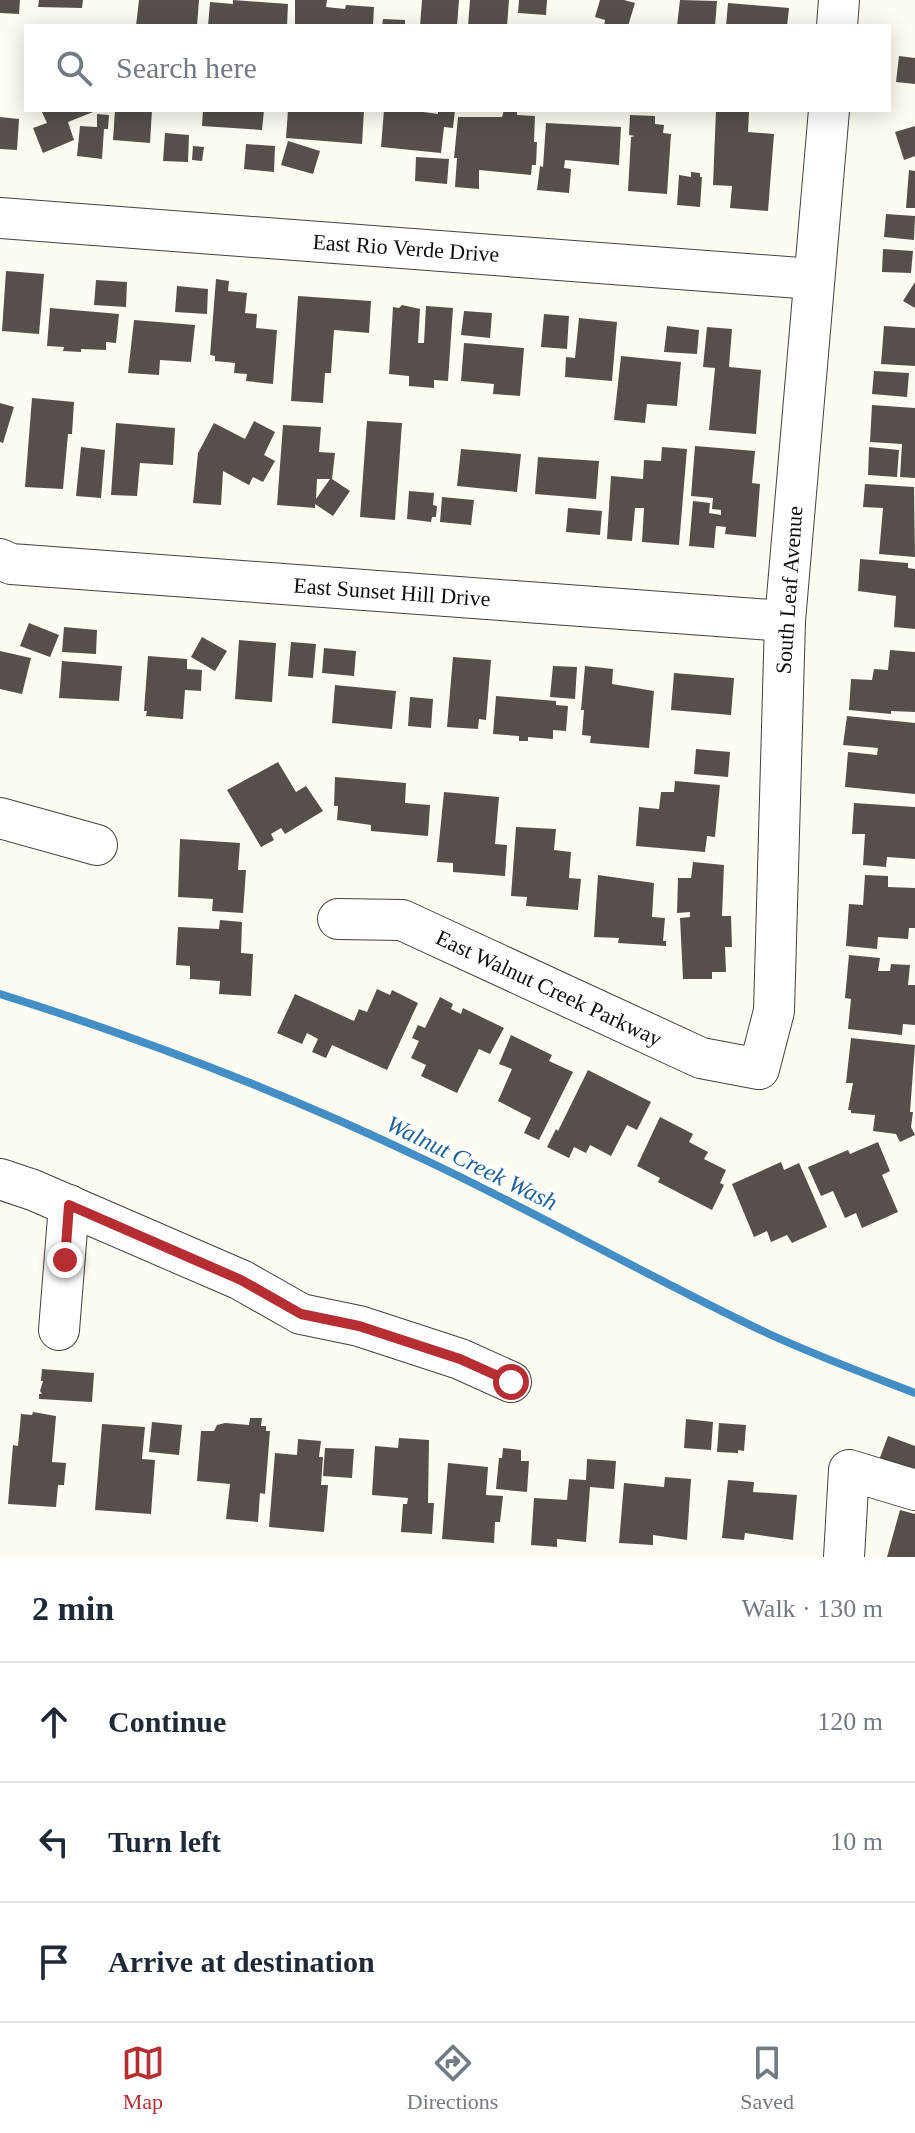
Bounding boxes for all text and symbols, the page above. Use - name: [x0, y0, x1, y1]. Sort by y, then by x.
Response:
- search box: [24, 24, 891, 112]
- icon: search: [52, 46, 96, 90]
- text: Search here: [116, 51, 257, 84]
- street label: East Rio Verde Drive: [312, 229, 500, 267]
- street label: South Leaf Avenue: [771, 505, 807, 675]
- street label: East Sunset Hill Drive: [293, 573, 491, 611]
- street label: East Walnut Creek Parkway: [432, 925, 666, 1051]
- water label: Walnut Creek Wash: [382, 1110, 562, 1216]
- route end: [47, 1242, 83, 1278]
- route start: [493, 1364, 529, 1400]
- text: 2 min: [32, 1590, 114, 1627]
- text: Walk · 130 m: [741, 1594, 883, 1623]
- icon: ahead: [32, 1700, 76, 1744]
- text: Continue: [108, 1705, 226, 1738]
- text: 120 m: [817, 1707, 883, 1736]
- icon: left: [32, 1820, 76, 1864]
- text: Turn left: [108, 1825, 221, 1858]
- text: 10 m: [830, 1827, 883, 1856]
- icon: arrive: [32, 1940, 76, 1984]
- text: Arrive at destination: [108, 1945, 375, 1978]
- tab: Map: [121, 2041, 165, 2115]
- tab: Directions: [407, 2041, 498, 2115]
- tab: Saved: [740, 2041, 794, 2115]

